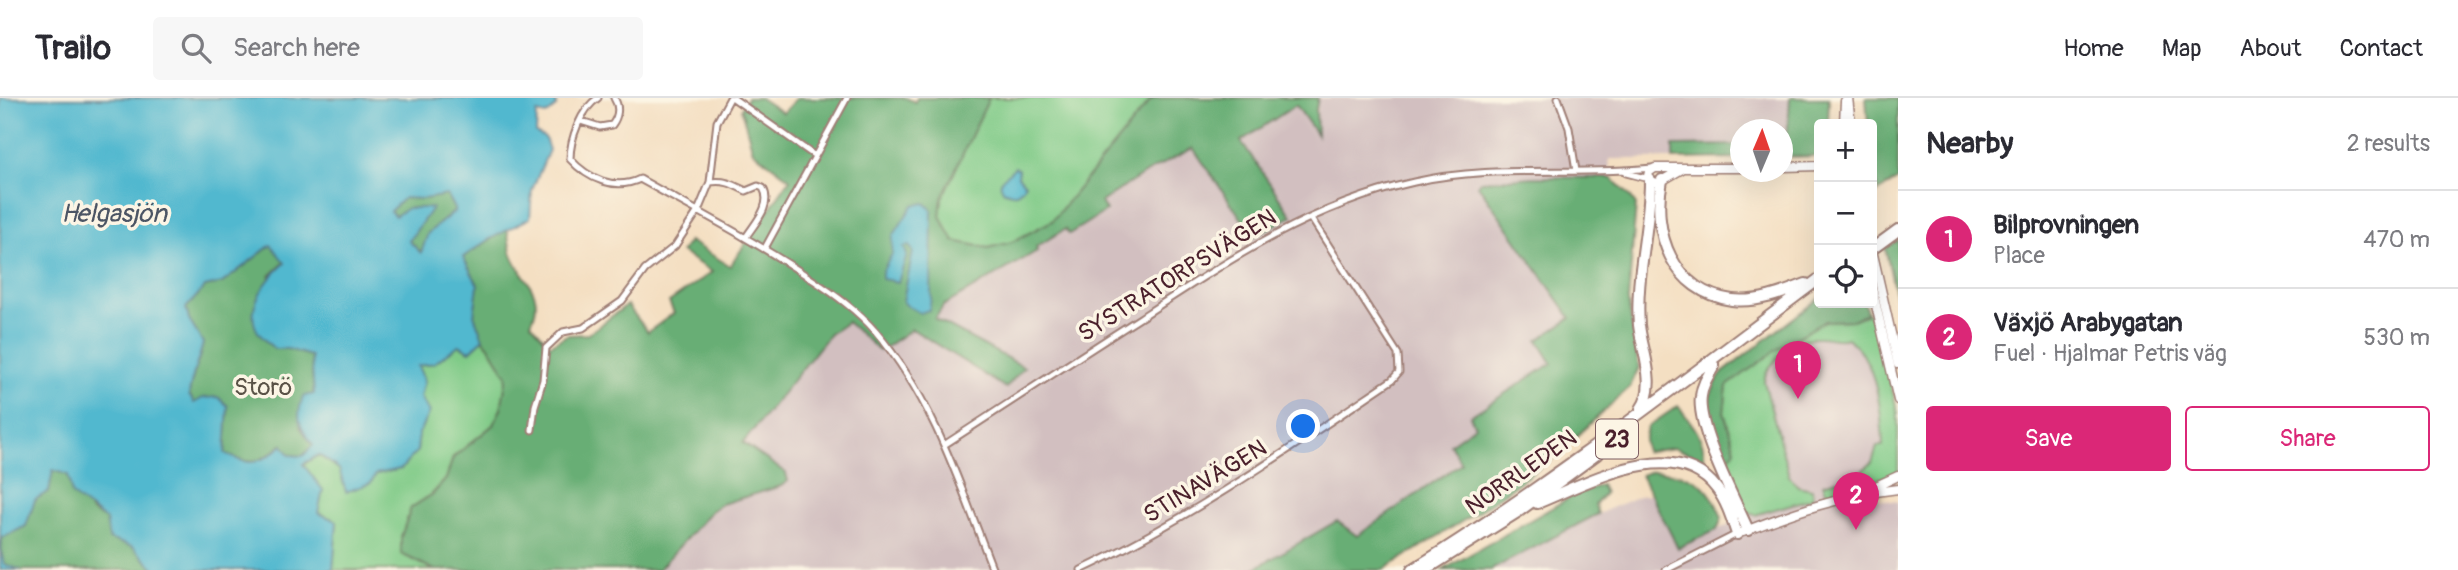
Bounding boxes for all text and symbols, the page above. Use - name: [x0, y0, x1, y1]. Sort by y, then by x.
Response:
- search box: [153, 17, 643, 80]
- text: Trailo: [35, 28, 111, 69]
- icon: search: [177, 29, 215, 67]
- text: Search here: [233, 32, 360, 64]
- text: Home: [2063, 34, 2124, 63]
- text: Map: [2162, 34, 2202, 63]
- text: About: [2240, 34, 2302, 63]
- text: Contact: [2340, 34, 2423, 63]
- north arrow: [1730, 119, 1793, 182]
- map controls: [1814, 119, 1877, 308]
- button: +: [1814, 119, 1877, 182]
- text: Nearby: [1926, 125, 2013, 162]
- text: 2 results: [2347, 129, 2430, 158]
- button: −: [1814, 182, 1877, 245]
- water label: Helgasjön: [61, 198, 168, 230]
- street label: SYSTRATORPSVÄGEN: [1073, 203, 1282, 348]
- text: Bilprovningen: [1993, 209, 2139, 241]
- text: 1: [1945, 225, 1954, 254]
- text: 470 m: [2363, 225, 2430, 254]
- text: Place: [1993, 241, 2045, 270]
- button: locate: [1814, 245, 1877, 308]
- text: Växjö Arabygatan: [1993, 307, 2183, 339]
- text: 2: [1943, 323, 1955, 352]
- text: 530 m: [2364, 323, 2430, 352]
- text: Fuel · Hjalmar Petris väg: [1993, 339, 2227, 368]
- pin: 1: [1775, 341, 1821, 399]
- park label: Storö: [234, 373, 292, 402]
- button: Save: [1926, 406, 2171, 471]
- button: Share: [2185, 406, 2430, 471]
- your location: [1286, 409, 1320, 443]
- road number: 23: [1596, 420, 1638, 458]
- street label: NORRLEDEN: [1460, 423, 1583, 521]
- street label: STINAVÄGEN: [1138, 433, 1272, 529]
- pin: 2: [1833, 472, 1879, 530]

